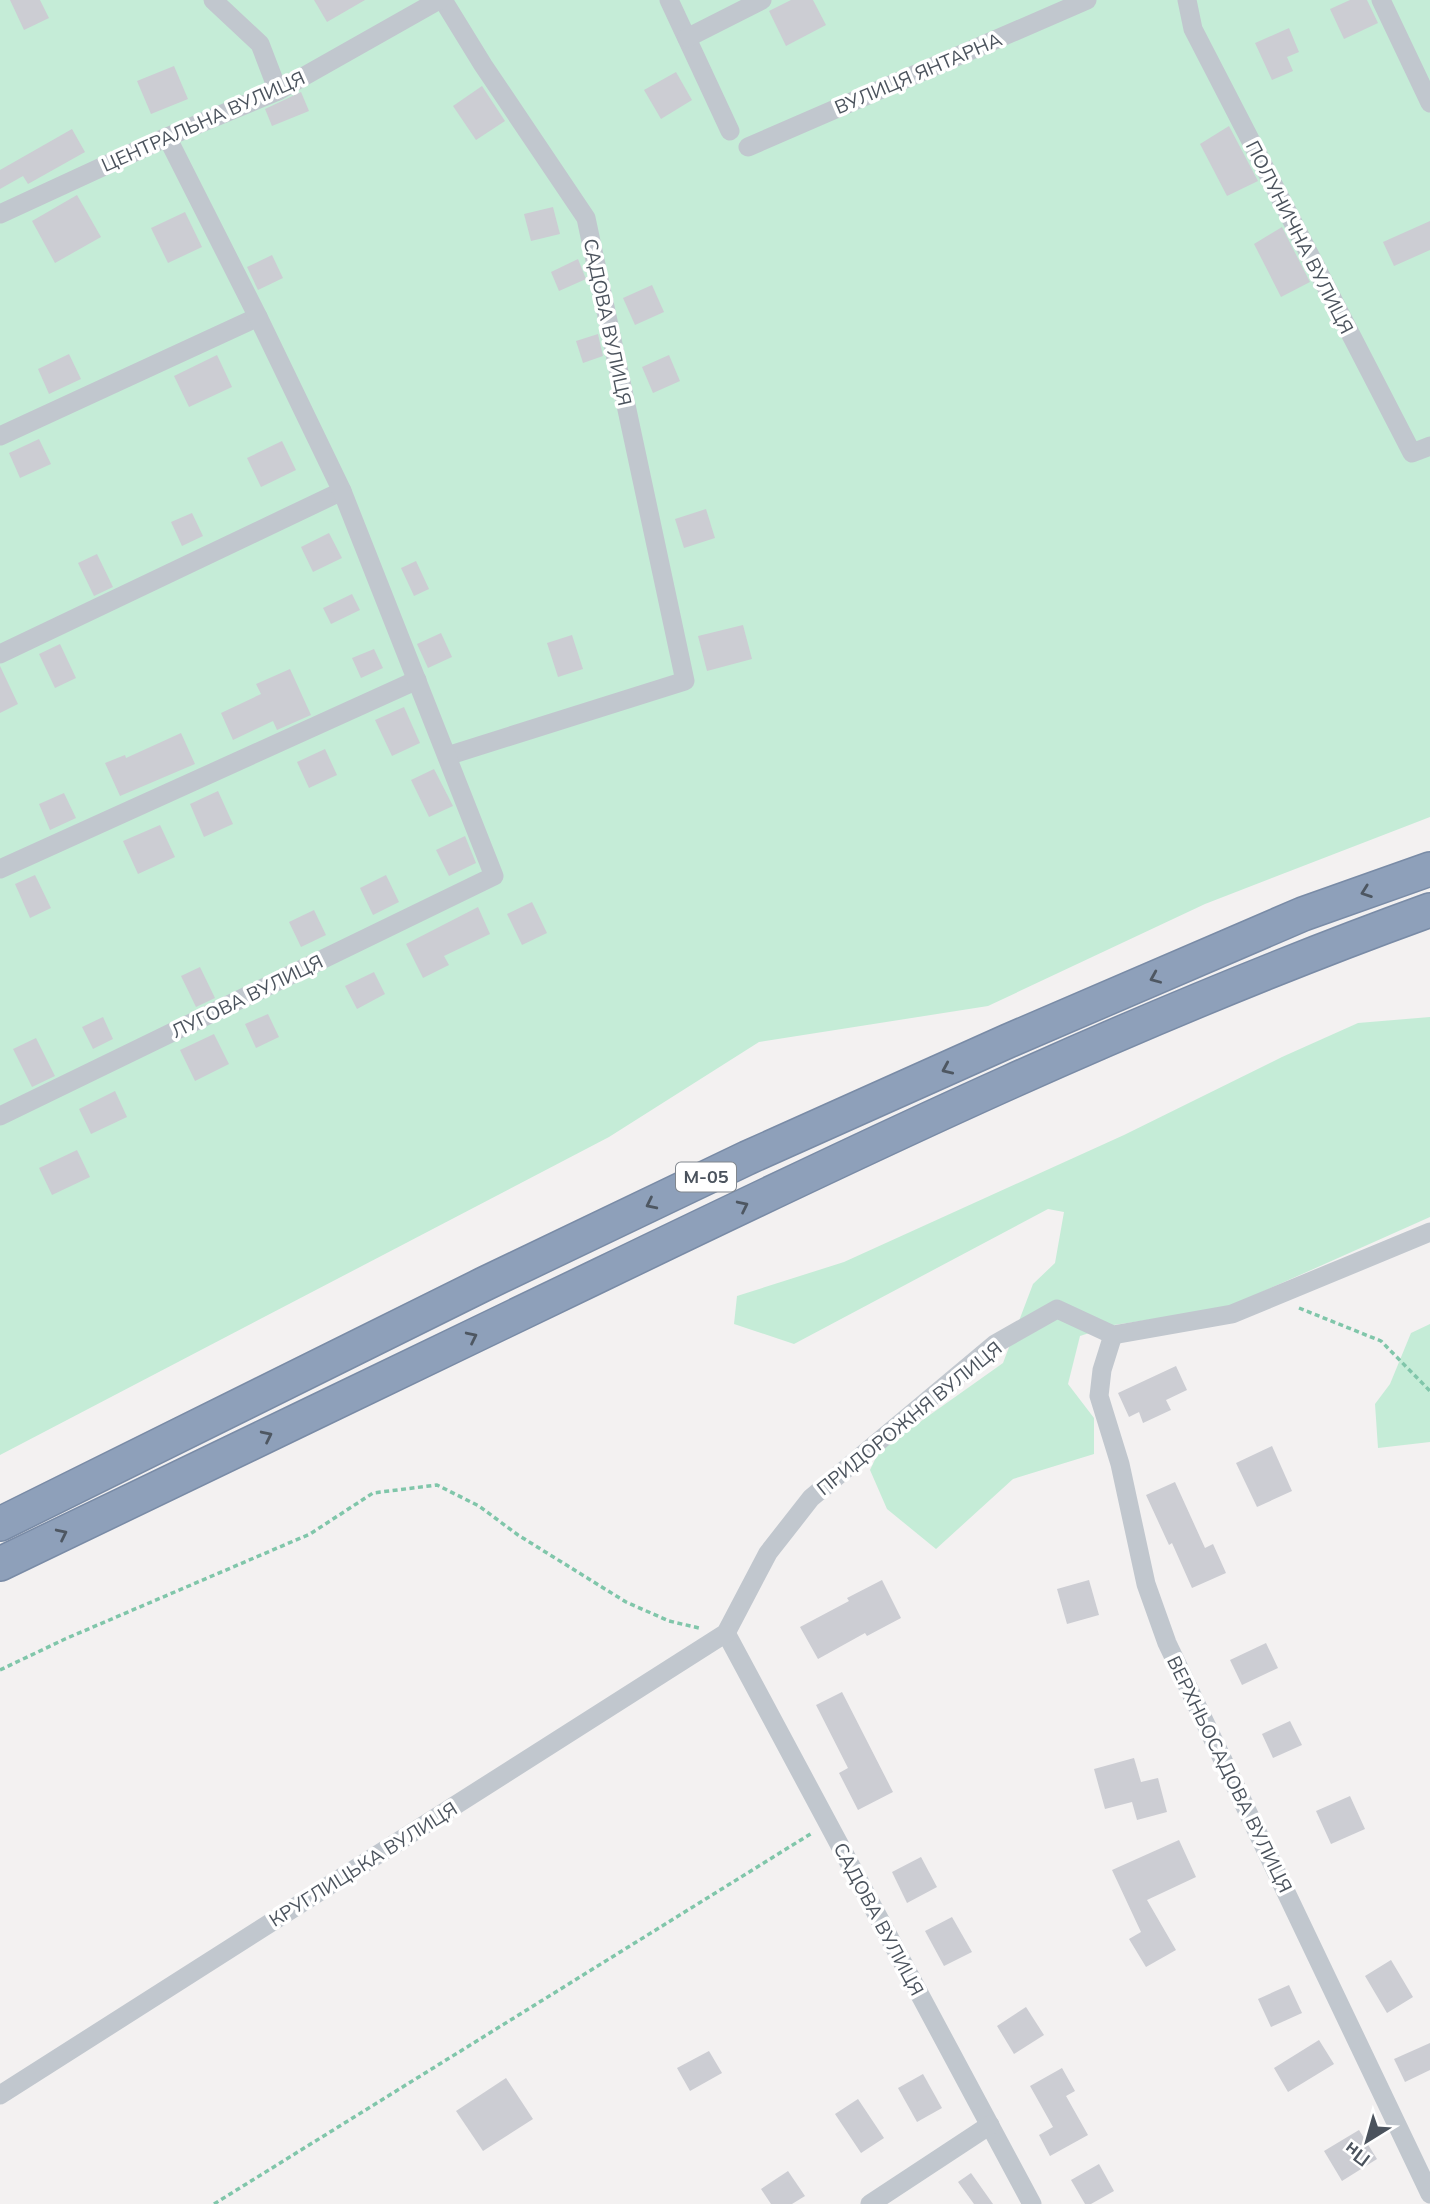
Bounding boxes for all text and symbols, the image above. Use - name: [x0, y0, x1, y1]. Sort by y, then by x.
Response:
- street label: ВУЛИЦЯ ЯНТАРНА: [831, 27, 1005, 119]
- street label: ЦЕНТРАЛЬНА ВУЛИЦЯ: [98, 65, 308, 177]
- street label: ПОЛУНИЧНА ВУЛИЦЯ: [1241, 136, 1359, 338]
- street label: САДОВА ВУЛИЦЯ: [579, 236, 637, 408]
- one-way arrow: [1360, 884, 1372, 898]
- street label: ЛУГОВА ВУЛИЦЯ: [167, 949, 327, 1043]
- one-way arrow: [1150, 970, 1162, 984]
- one-way arrow: [942, 1061, 954, 1075]
- road number: М-05: [676, 1162, 736, 1192]
- one-way arrow: [646, 1196, 658, 1210]
- one-way arrow: [736, 1200, 748, 1214]
- one-way arrow: [465, 1331, 477, 1345]
- street label: ПРИДОРОЖНЯ ВУЛИЦЯ: [812, 1336, 1006, 1500]
- one-way arrow: [260, 1430, 272, 1444]
- one-way arrow: [54, 1528, 67, 1542]
- street label: ВЕРХНЬОСАДОВА ВУЛИЦЯ: [1162, 1652, 1298, 1896]
- street label: КРУГЛИЦЬКА ВУЛИЦЯ: [264, 1796, 462, 1932]
- street label: САДОВА ВУЛИЦЯ: [828, 1838, 930, 2000]
- north arrow: [1332, 2106, 1402, 2176]
- text: Пн: [1339, 2137, 1375, 2172]

